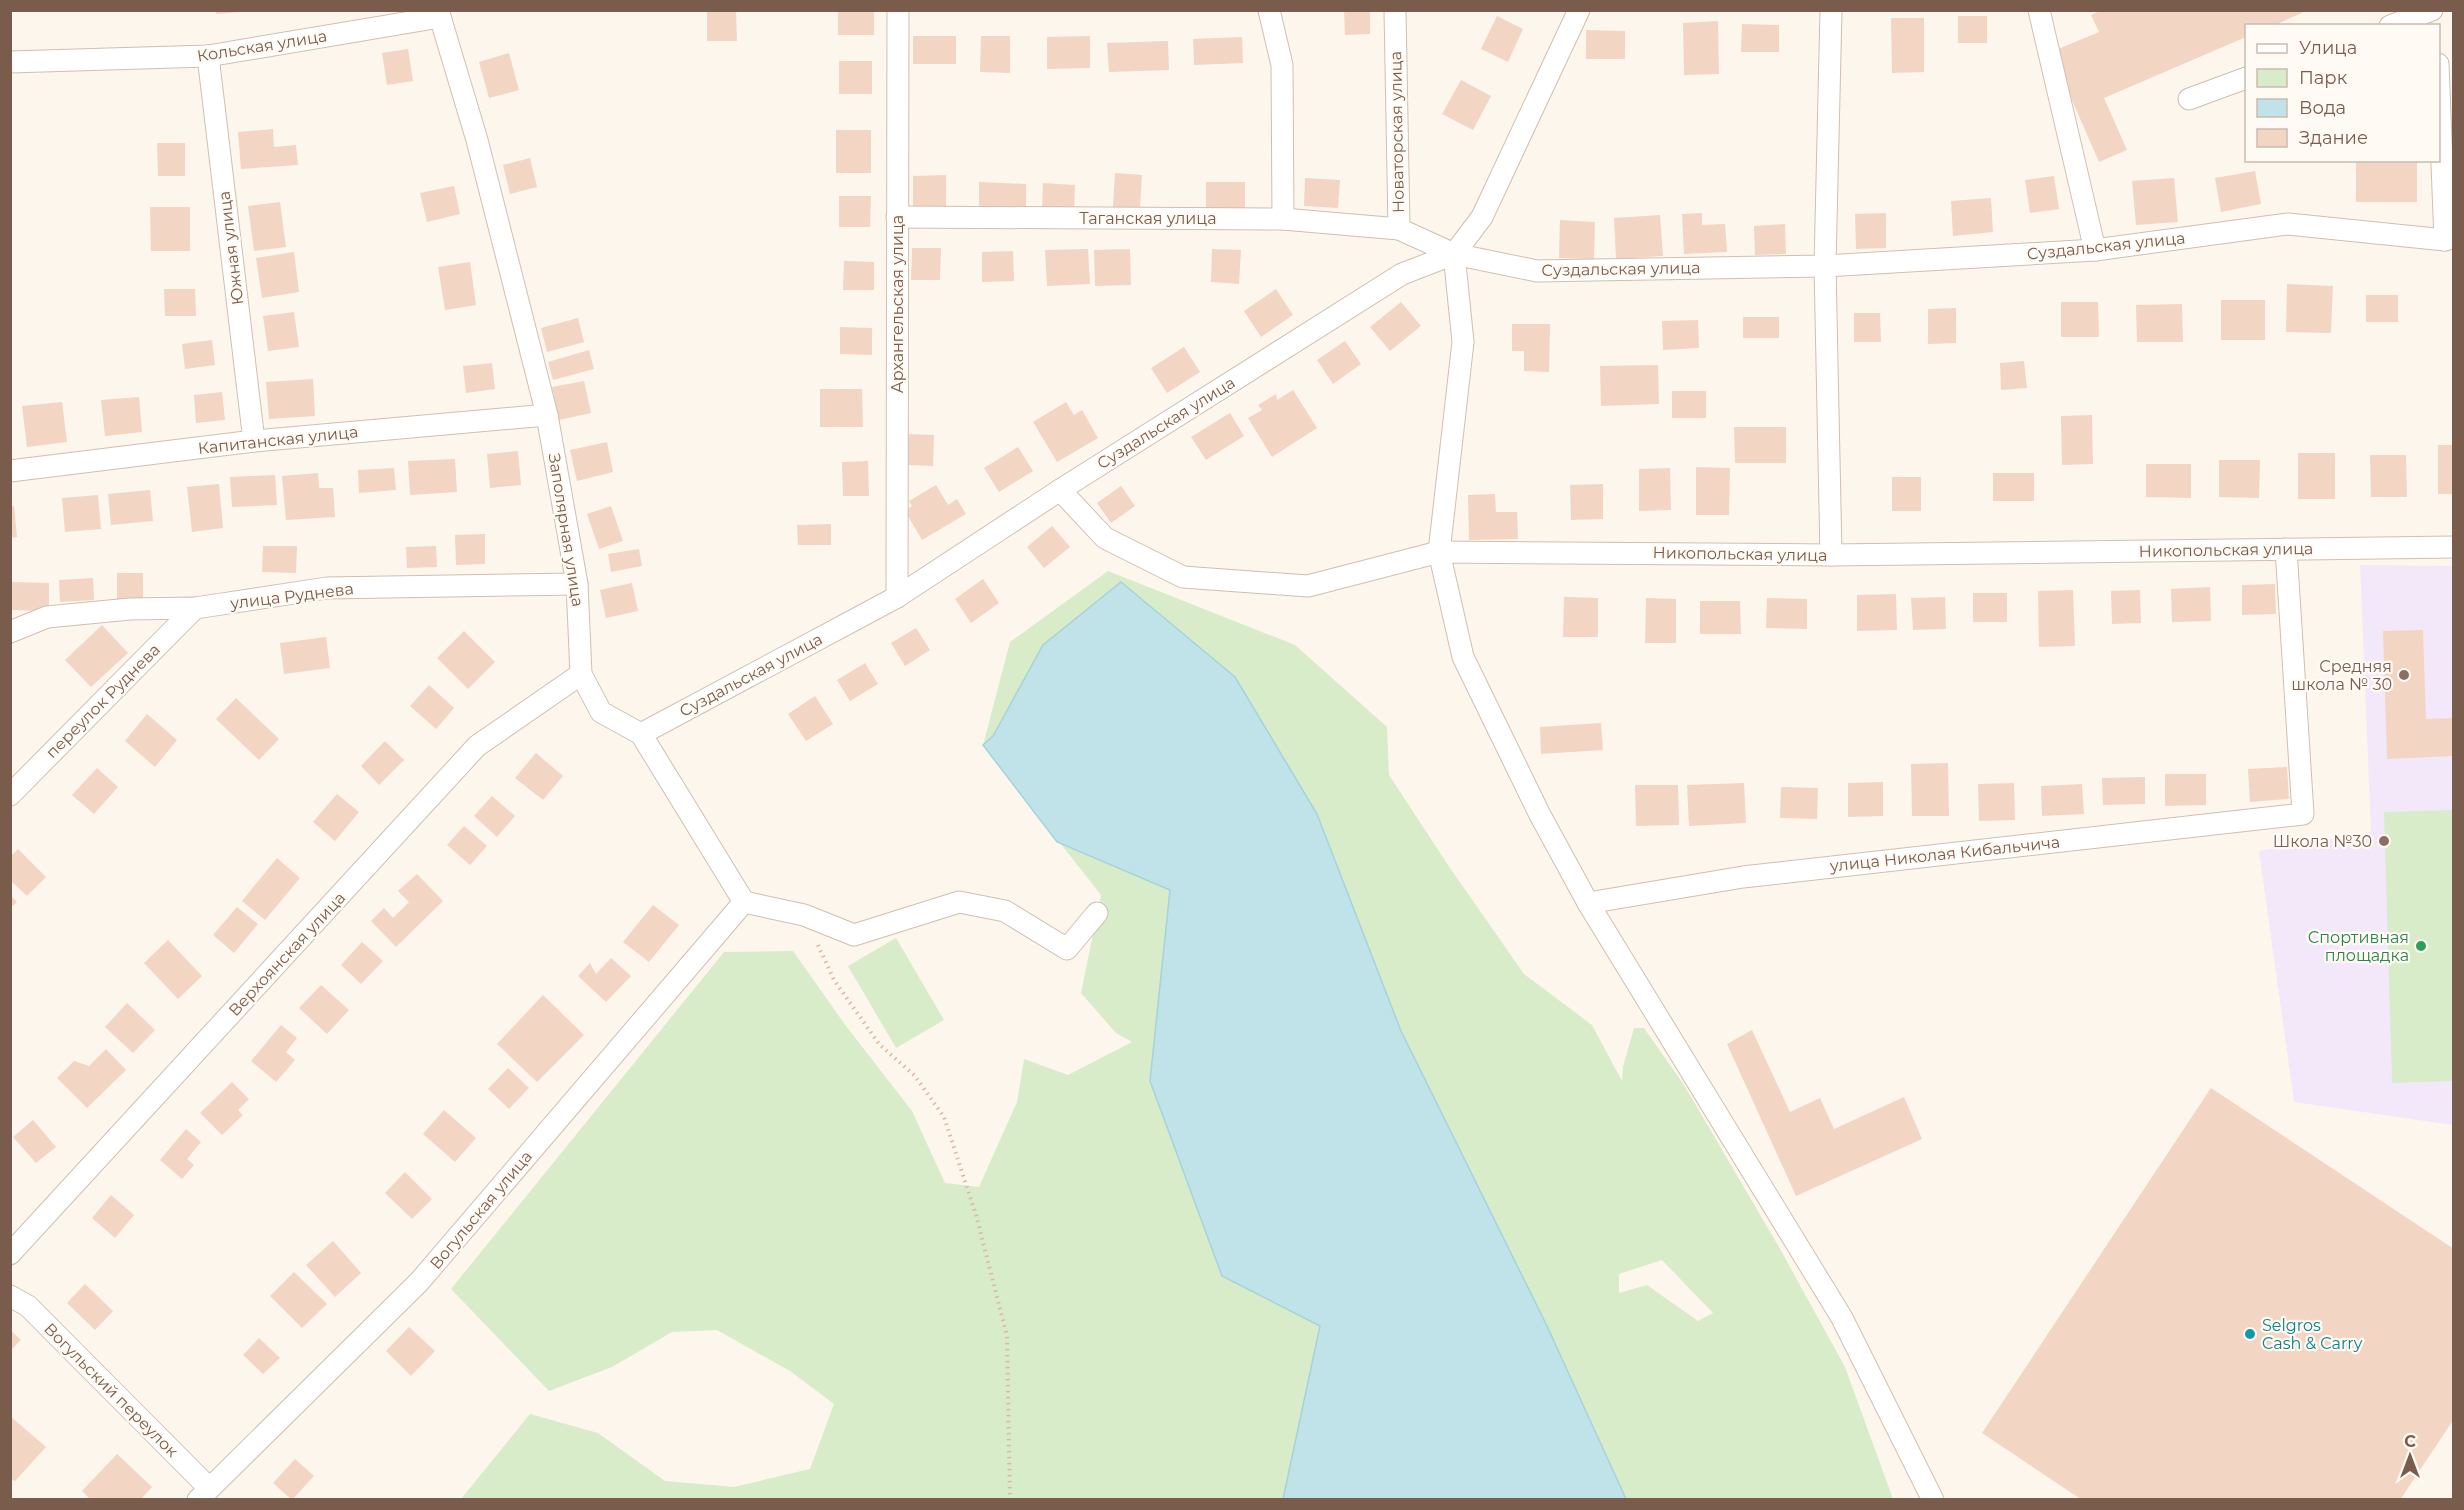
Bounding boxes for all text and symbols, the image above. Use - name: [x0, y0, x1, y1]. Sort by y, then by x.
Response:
- legend: [2245, 24, 2440, 162]
- street label: Кольская улица: [196, 26, 328, 66]
- text: Улица: [2299, 37, 2357, 59]
- street label: Новаторская улица: [1386, 51, 1408, 213]
- text: Парк: [2299, 67, 2348, 89]
- text: Вода: [2299, 97, 2346, 119]
- text: Здание: [2299, 127, 2368, 149]
- street label: Южная улица: [215, 190, 247, 306]
- street label: Таганская улица: [1079, 209, 1217, 228]
- street label: Архангельская улица: [888, 215, 907, 393]
- street label: Суздальская улица: [2026, 228, 2186, 264]
- street label: Суздальская улица: [1541, 258, 1701, 280]
- street label: Суздальская улица: [1093, 373, 1239, 473]
- street label: Капитанская улица: [197, 422, 359, 458]
- street label: Заполярная улица: [544, 452, 588, 608]
- street label: Никопольская улица: [2139, 539, 2313, 561]
- street label: Никопольская улица: [1653, 543, 1827, 565]
- street label: улица Руднева: [228, 579, 355, 613]
- street label: Суздальская улица: [676, 629, 826, 721]
- street label: переулок Руднева: [42, 640, 164, 762]
- place label: Средняя школа № 30: [2291, 657, 2392, 694]
- marker: Средняя школа № 30: [2397, 668, 2411, 682]
- street label: улица Николая Кибальчича: [1828, 832, 2061, 876]
- place label: Школа №30: [2273, 832, 2372, 851]
- marker: Школа №30: [2377, 834, 2391, 848]
- street label: Верхоянская улица: [225, 888, 349, 1020]
- place label: Спортивная площадка: [2308, 928, 2409, 965]
- marker: Спортивная площадка: [2414, 939, 2428, 953]
- street label: Вогульская улица: [426, 1147, 536, 1273]
- place label: Selgros Cash & Carry: [2262, 1316, 2363, 1353]
- street label: Вогульский переулок: [40, 1319, 182, 1461]
- marker: Selgros Cash & Carry: [2243, 1327, 2257, 1341]
- north arrow: [2380, 1426, 2440, 1486]
- text: С: [2404, 1432, 2416, 1451]

